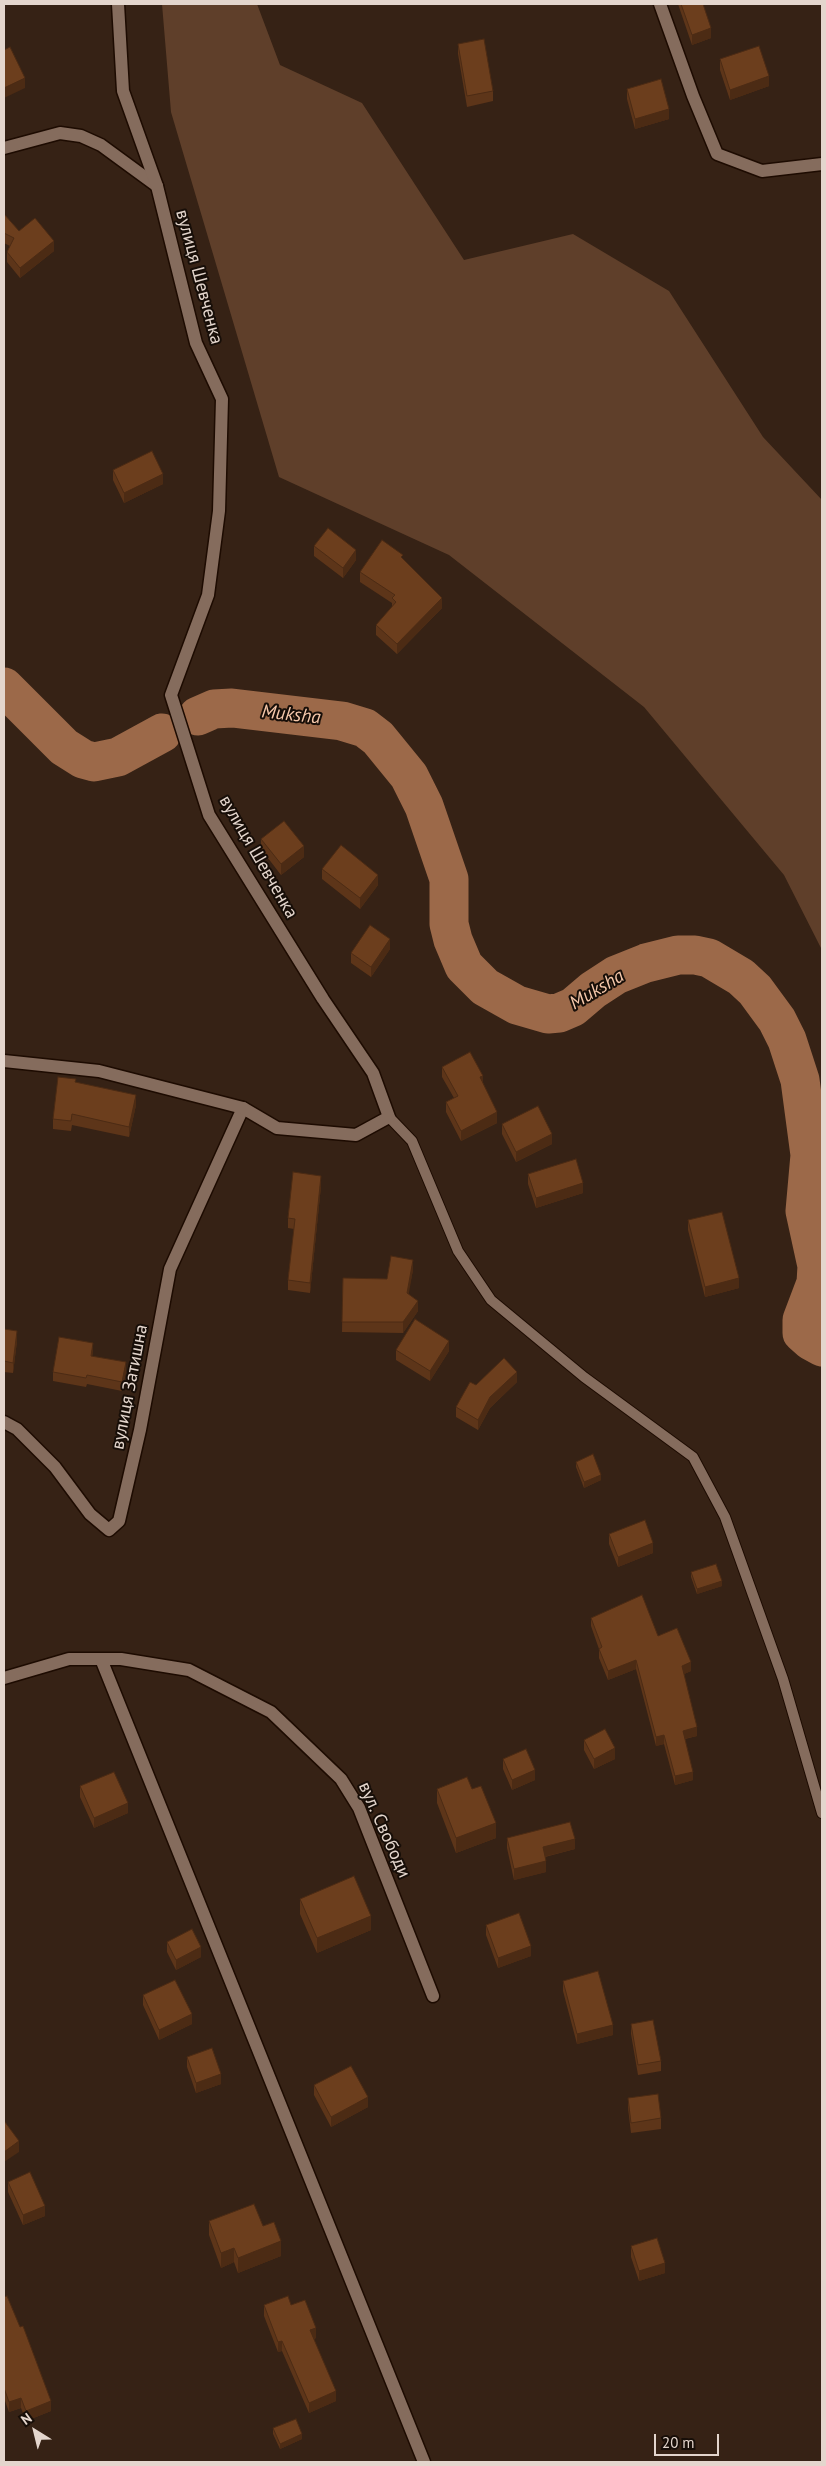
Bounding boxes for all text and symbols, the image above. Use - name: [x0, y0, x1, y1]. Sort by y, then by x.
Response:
- street label: вулиця Шевченка: [171, 207, 227, 347]
- water label: Muksha: [260, 701, 322, 729]
- street label: вулиця Шевченка: [214, 792, 302, 922]
- water label: Muksha: [566, 965, 628, 1015]
- street label: вулиця Затишна: [107, 1323, 153, 1451]
- street label: вул. Свободи: [353, 1779, 415, 1881]
- north arrow: [10, 2406, 60, 2456]
- text: N: [17, 2409, 35, 2429]
- scale bar: [656, 2424, 721, 2456]
- text: 20 m: [662, 2433, 695, 2452]

